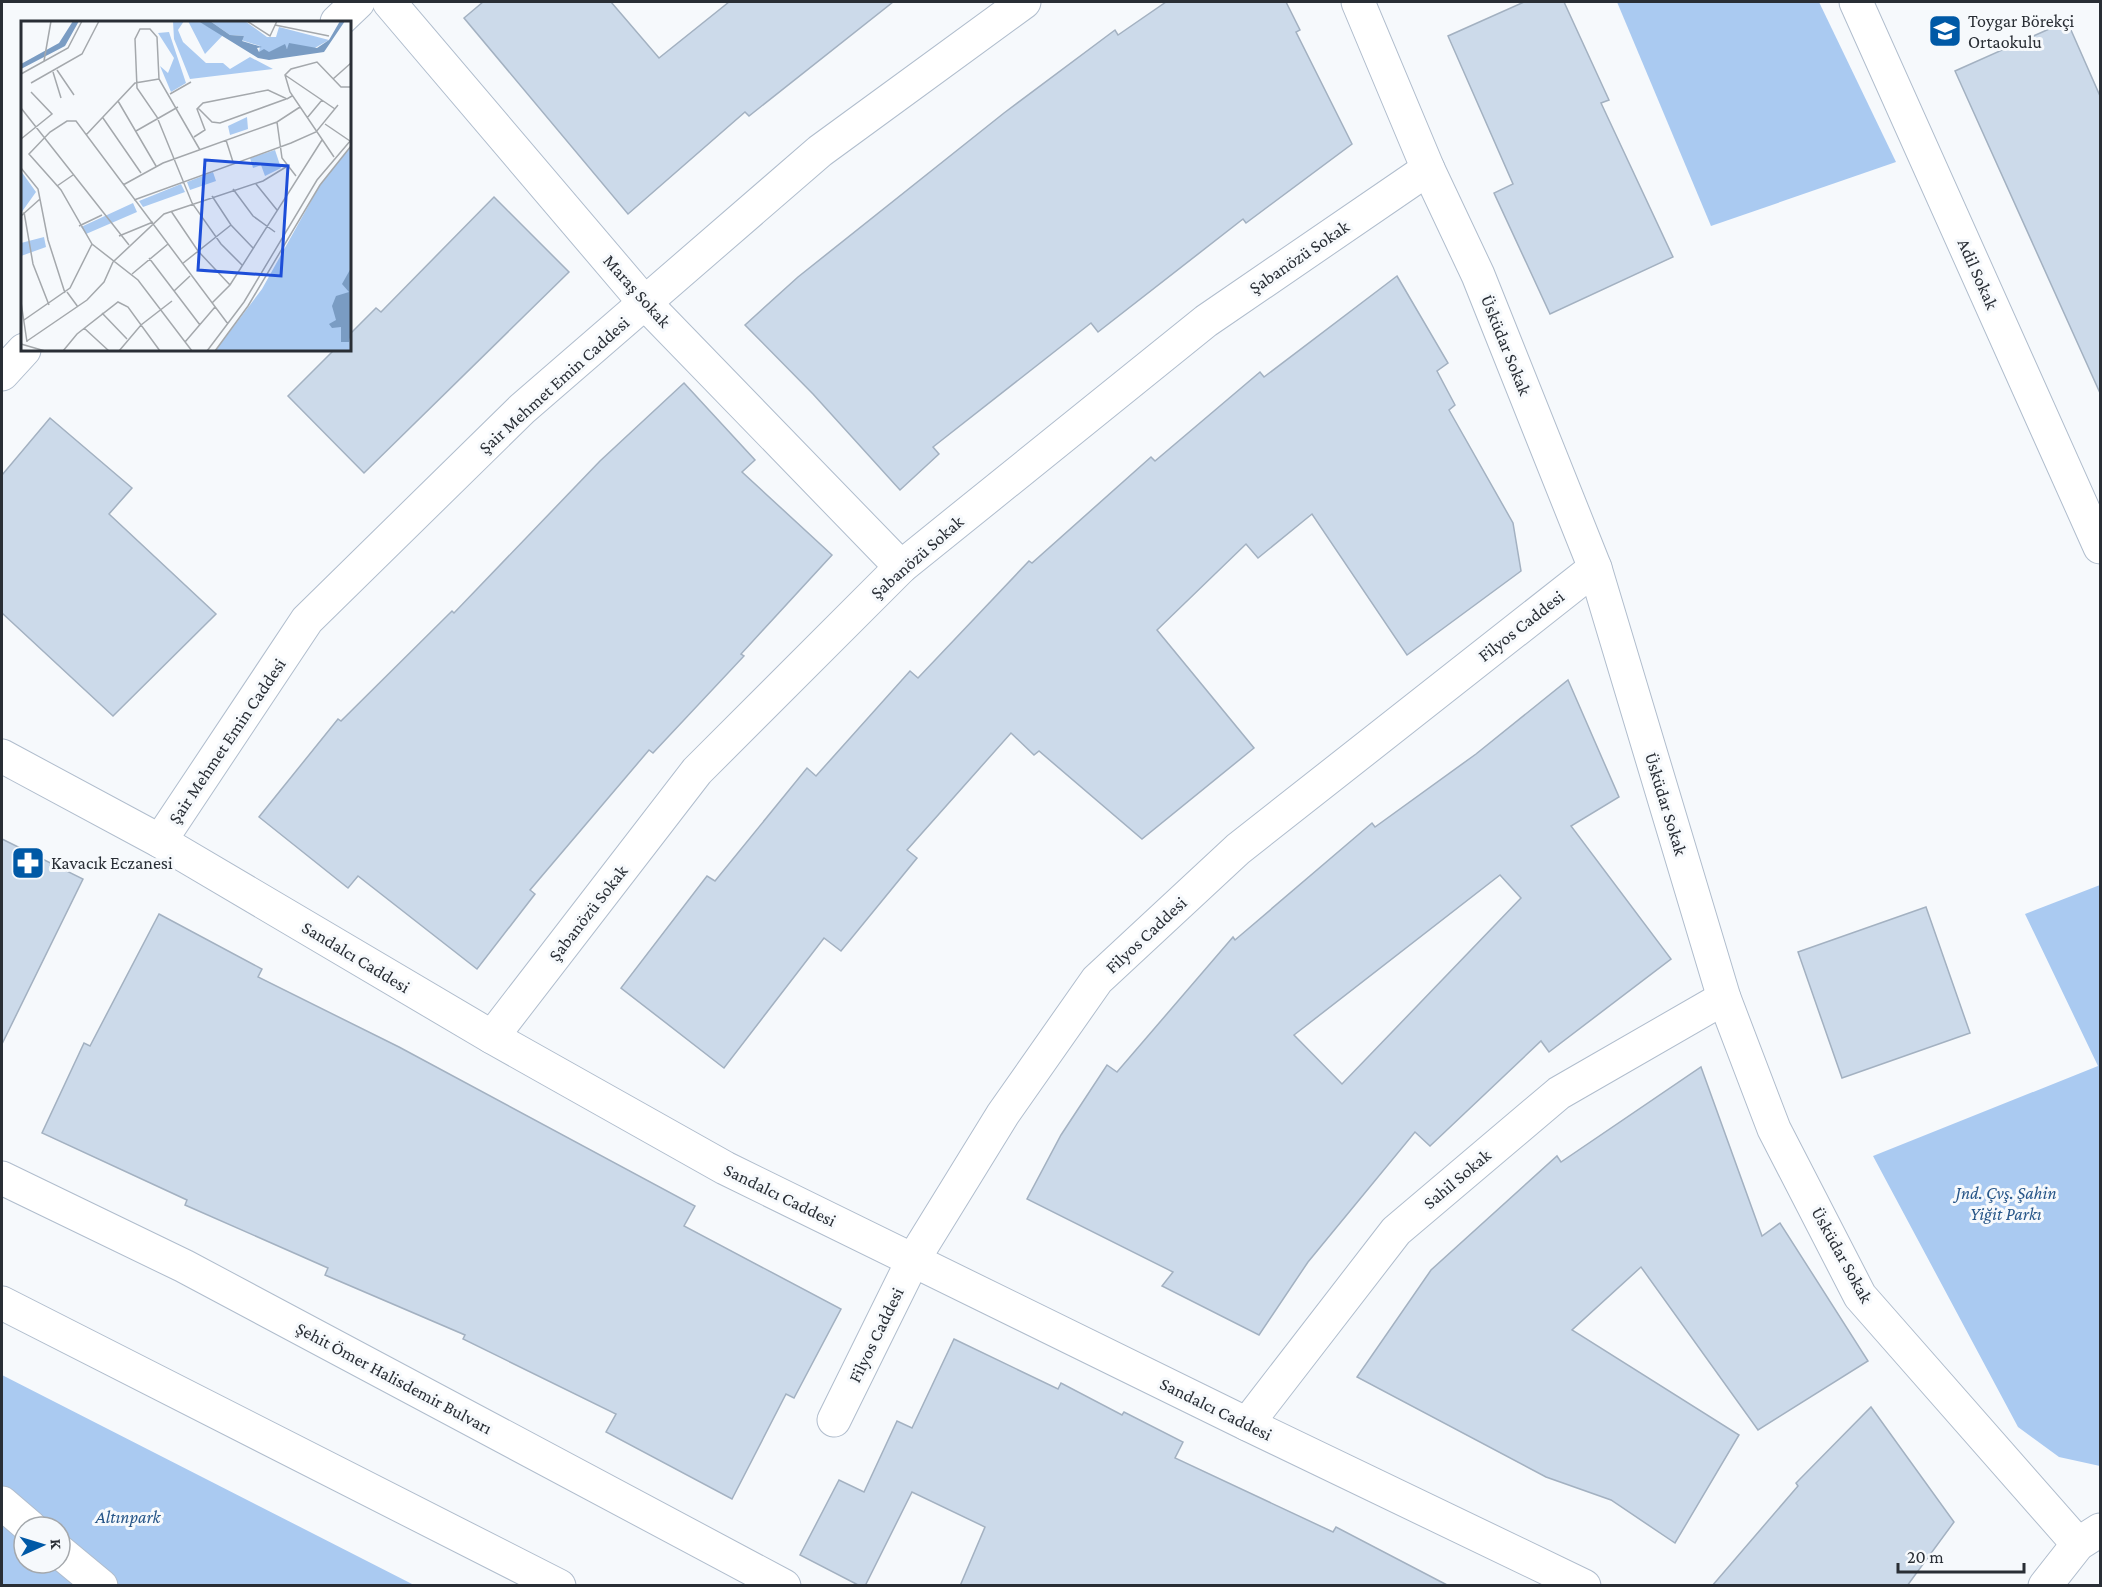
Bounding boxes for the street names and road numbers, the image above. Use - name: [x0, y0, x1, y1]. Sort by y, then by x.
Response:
- street label: Şabanözü Sokak: [1245, 216, 1353, 298]
- street label: Adil Sokak: [1954, 236, 2003, 313]
- street label: Maraş Sokak: [599, 251, 675, 332]
- street label: Üsküdar Sokak: [1477, 292, 1535, 399]
- street label: Şair Mehmet Emin Caddesi: [475, 312, 633, 458]
- street label: Şabanözü Sokak: [867, 511, 968, 603]
- street label: Filyos Caddesi: [1474, 586, 1568, 666]
- street label: Şair Mehmet Emin Caddesi: [164, 654, 290, 827]
- street label: Üsküdar Sokak: [1641, 750, 1691, 858]
- street label: Şabanözü Sokak: [544, 861, 632, 965]
- street label: Filyos Caddesi: [1101, 892, 1191, 978]
- street label: Sandalcı Caddesi: [299, 917, 414, 997]
- street label: Sahil Sokak: [1419, 1145, 1495, 1213]
- street label: Sandalcı Caddesi: [721, 1159, 839, 1231]
- street label: Üsküdar Sokak: [1807, 1203, 1877, 1307]
- street label: Filyos Caddesi: [844, 1284, 908, 1386]
- street label: Şehit Ömer Halisdemir Bulvarı: [293, 1318, 496, 1438]
- street label: Sandalcı Caddesi: [1157, 1373, 1275, 1445]

